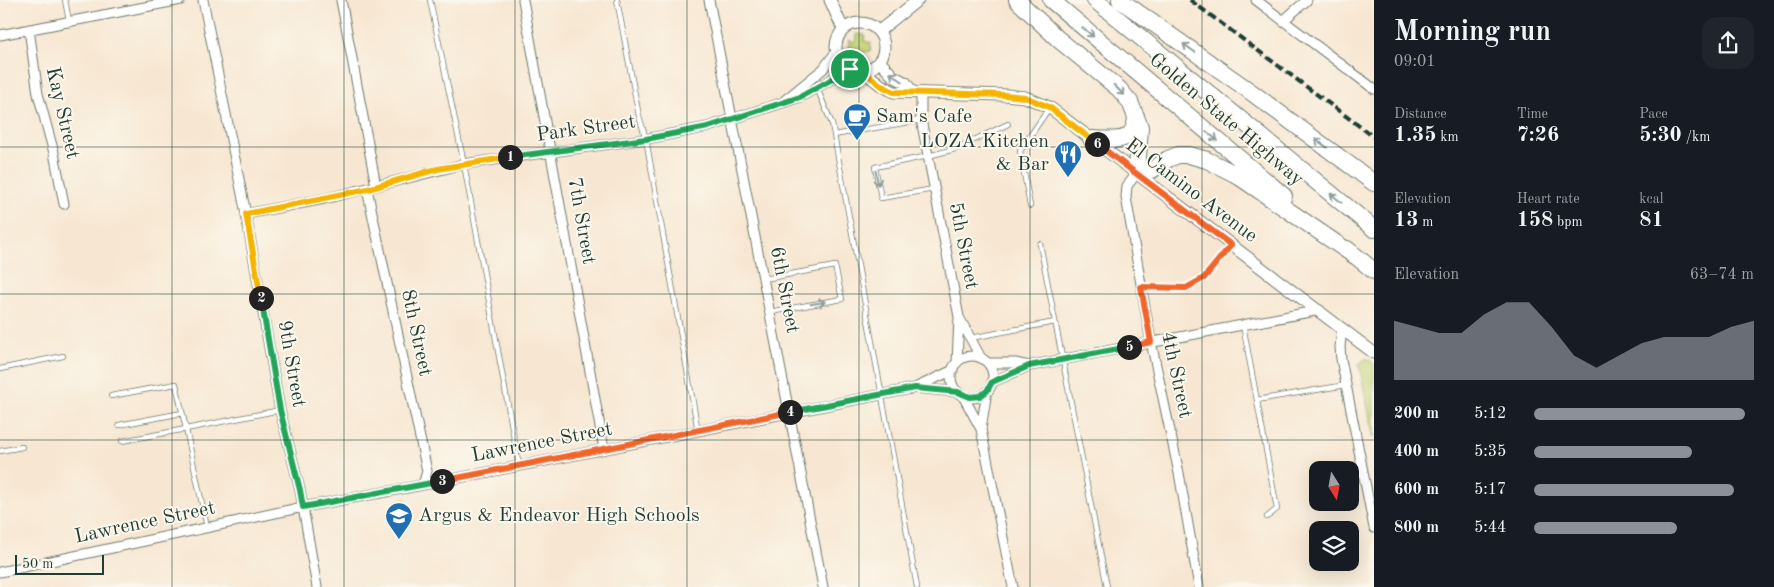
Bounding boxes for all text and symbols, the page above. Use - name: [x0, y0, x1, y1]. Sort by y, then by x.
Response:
- button: share: [1702, 17, 1754, 69]
- text: Morning run: [1394, 19, 1551, 47]
- one-way arrow: [1081, 26, 1094, 37]
- one-way arrow: [1182, 43, 1196, 53]
- pin: [829, 48, 871, 90]
- street label: Golden State Highway: [1145, 50, 1307, 190]
- text: 09:01: [1394, 54, 1436, 70]
- icon: arrive: [836, 55, 864, 83]
- street label: Kay Street: [42, 65, 82, 161]
- one-way arrow: [889, 71, 903, 82]
- one-way arrow: [1113, 84, 1125, 96]
- cafe icon: Sam's Cafe: [842, 102, 872, 141]
- place label: Sam's Cafe: [876, 107, 972, 127]
- text: Distance: [1394, 107, 1447, 121]
- text: Time: [1517, 107, 1548, 121]
- text: Pace: [1639, 107, 1668, 121]
- street label: Park Street: [535, 112, 637, 146]
- text: 1.35: [1394, 125, 1436, 146]
- text: 7:26: [1517, 125, 1559, 146]
- text: 5:30: [1639, 125, 1682, 146]
- text: km: [1436, 130, 1459, 144]
- text: /km: [1682, 130, 1710, 144]
- one-way arrow: [1205, 131, 1218, 142]
- place label: LOZA Kitchen & Bar: [921, 132, 1049, 175]
- pin: 6: [1084, 132, 1110, 156]
- street label: El Camino Avenue: [1121, 135, 1261, 247]
- text: 6: [1093, 137, 1102, 151]
- one-way arrow: [1314, 138, 1328, 148]
- restaurant icon: LOZA Kitchen & Bar: [1053, 139, 1083, 178]
- pin: 1: [498, 144, 522, 170]
- text: 1: [506, 150, 515, 164]
- one-way arrow: [873, 170, 883, 186]
- street label: 7th Street: [564, 176, 598, 266]
- one-way arrow: [1330, 192, 1343, 204]
- text: Elevation: [1394, 192, 1451, 206]
- text: Heart rate: [1517, 192, 1580, 206]
- text: kcal: [1639, 192, 1663, 206]
- street label: 5th Street: [945, 201, 981, 291]
- text: 13: [1394, 210, 1418, 231]
- text: 158: [1517, 210, 1553, 231]
- text: 81: [1639, 210, 1664, 231]
- text: m: [1418, 215, 1433, 229]
- text: bpm: [1553, 215, 1583, 229]
- street label: 6th Street: [766, 245, 802, 335]
- text: Elevation: [1394, 267, 1459, 283]
- text: 63–74 m: [1690, 267, 1754, 283]
- pin: 2: [248, 286, 274, 310]
- street label: 8th Street: [397, 288, 435, 378]
- text: 2: [257, 291, 266, 305]
- one-way arrow: [810, 298, 826, 307]
- street label: 9th Street: [274, 319, 308, 409]
- street label: 4th Street: [1157, 330, 1195, 420]
- pin: 5: [1116, 334, 1142, 360]
- text: 5: [1125, 340, 1134, 354]
- pin: 4: [778, 400, 802, 424]
- text: 4: [786, 405, 795, 419]
- text: 200 m: [1394, 406, 1439, 422]
- text: 5:12: [1474, 406, 1506, 422]
- street label: Lawrence Street: [470, 420, 614, 466]
- text: 400 m: [1394, 444, 1439, 460]
- text: 5:35: [1474, 444, 1506, 460]
- north arrow: [1309, 461, 1359, 511]
- map controls: [1309, 461, 1359, 571]
- pin: 3: [430, 468, 454, 494]
- text: 3: [438, 474, 447, 488]
- text: 600 m: [1394, 482, 1439, 498]
- text: 5:17: [1474, 482, 1506, 498]
- street label: Lawrence Street: [73, 498, 217, 548]
- school or university icon: Argus & Endeavor High Schools: [384, 501, 414, 540]
- place label: Argus & Endeavor High Schools: [418, 506, 700, 526]
- text: 800 m: [1394, 520, 1439, 536]
- text: 5:44: [1474, 520, 1506, 536]
- button: layers: [1309, 521, 1359, 571]
- scale bar: [15, 552, 104, 575]
- text: 50 m: [22, 557, 53, 571]

